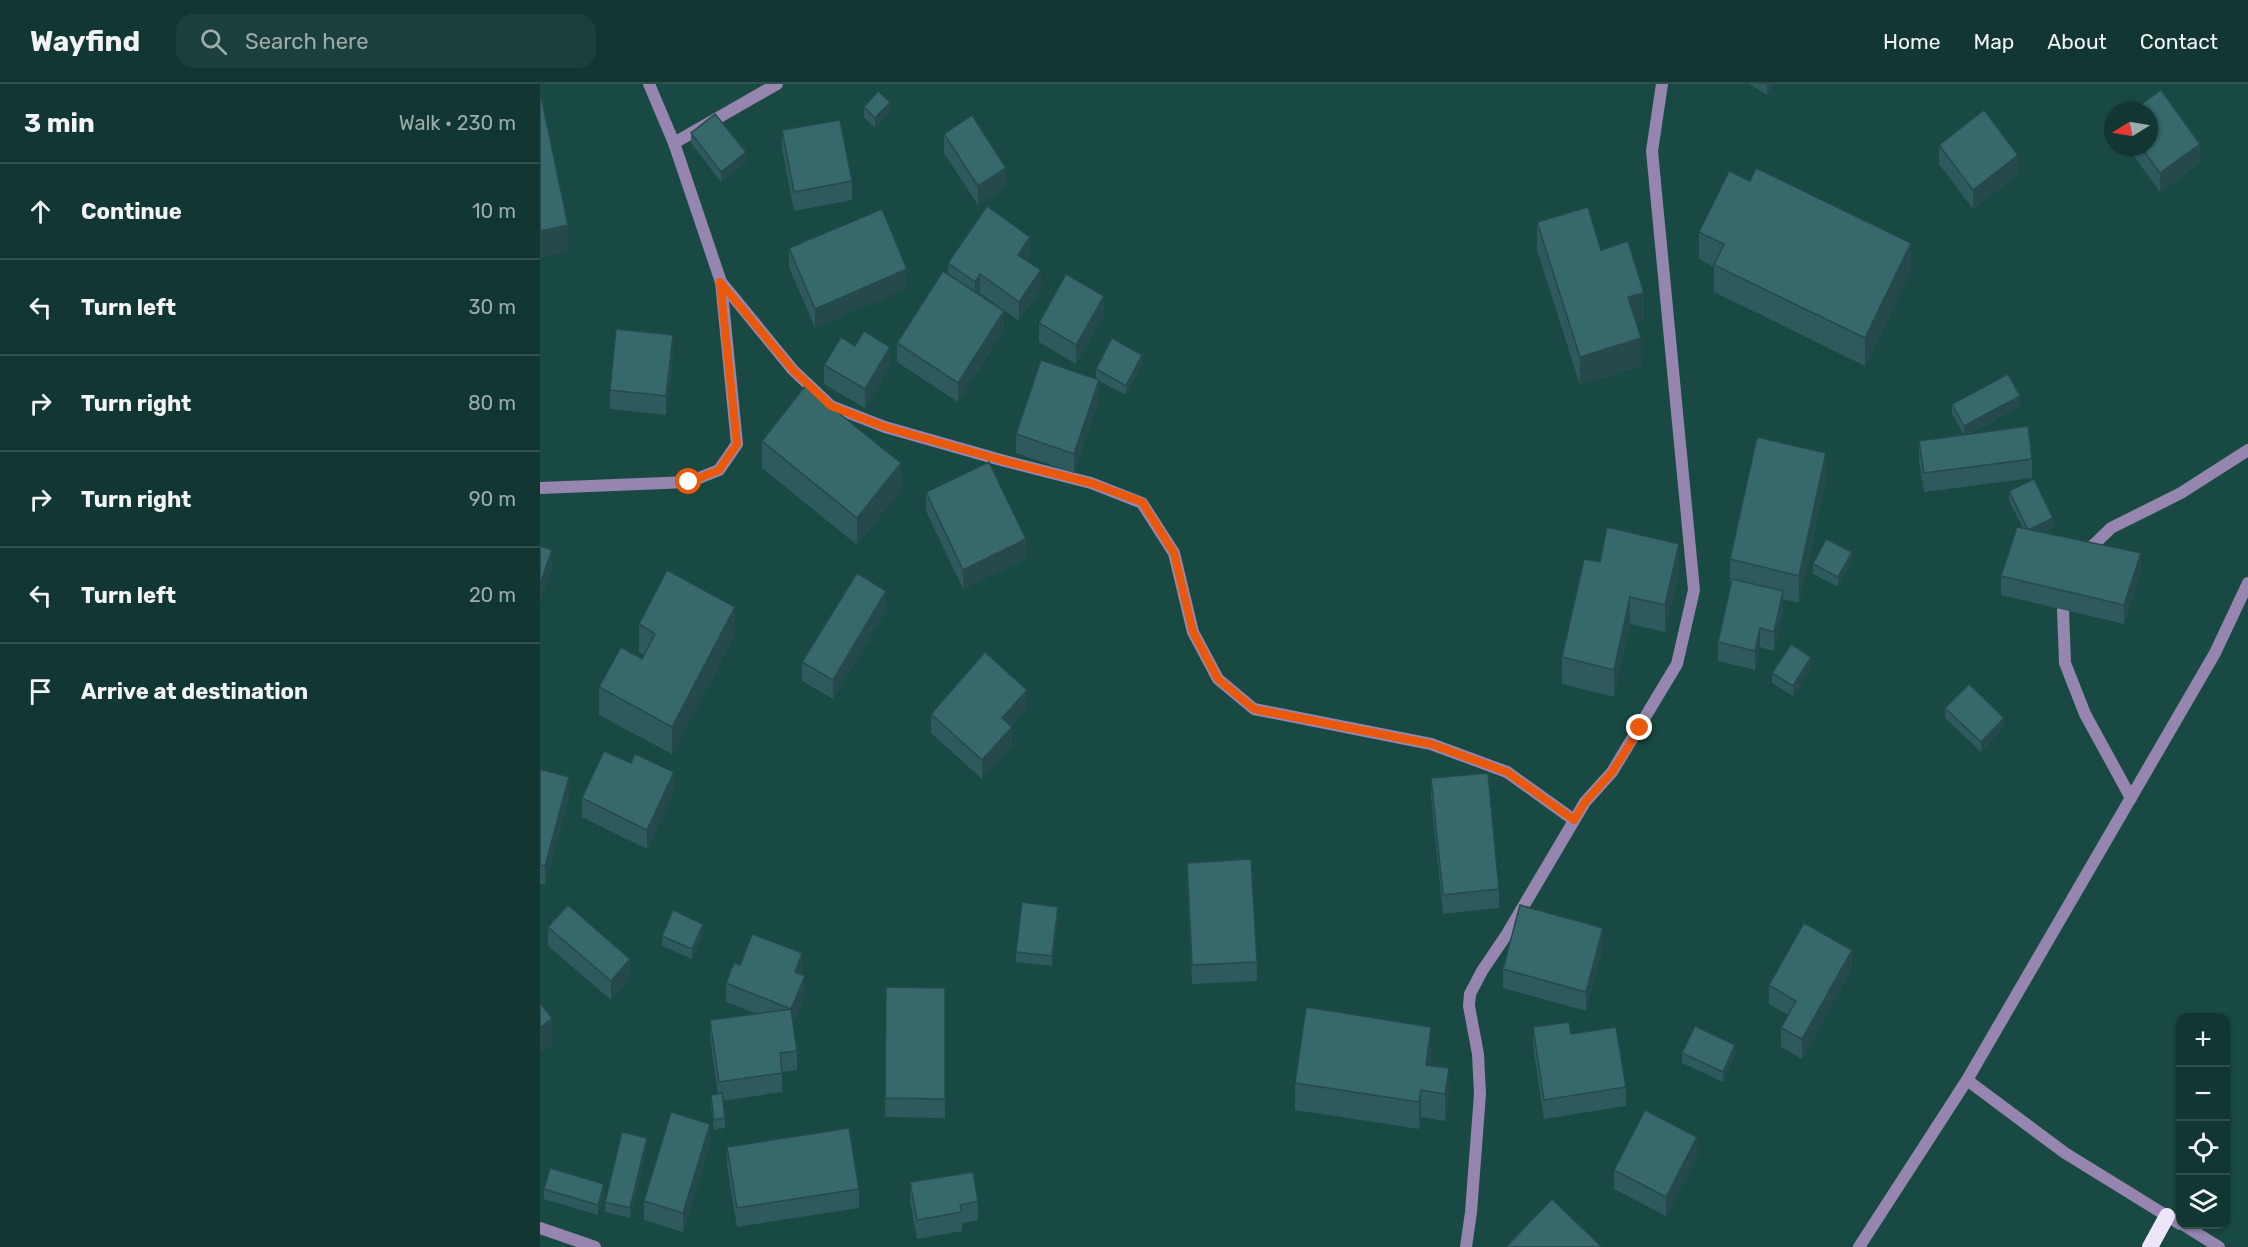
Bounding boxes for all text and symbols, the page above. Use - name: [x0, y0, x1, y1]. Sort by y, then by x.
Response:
- search box: [176, 14, 596, 68]
- text: Wayfind: [30, 25, 140, 58]
- icon: search: [197, 25, 230, 58]
- text: Search here: [245, 28, 369, 55]
- text: Home: [1883, 29, 1940, 54]
- text: Map: [1973, 29, 2014, 54]
- text: About: [2047, 29, 2107, 54]
- text: Contact: [2140, 29, 2218, 54]
- north arrow: [2104, 102, 2158, 156]
- text: 3 min: [24, 108, 95, 139]
- text: Walk · 230 m: [399, 111, 516, 135]
- icon: ahead: [24, 195, 57, 228]
- text: Continue: [81, 198, 182, 225]
- text: 10 m: [472, 199, 516, 223]
- icon: left: [24, 291, 57, 324]
- text: Turn left: [81, 294, 176, 321]
- text: 30 m: [469, 295, 516, 319]
- icon: right: [24, 387, 57, 420]
- text: Turn right: [81, 390, 191, 417]
- text: 80 m: [468, 391, 516, 415]
- route start: [675, 468, 701, 494]
- icon: right: [24, 483, 57, 516]
- text: Turn right: [81, 486, 191, 513]
- text: 90 m: [469, 487, 516, 511]
- icon: left: [24, 579, 57, 612]
- text: Turn left: [81, 582, 176, 609]
- text: 20 m: [469, 583, 516, 607]
- icon: arrive: [24, 675, 57, 708]
- text: Arrive at destination: [81, 678, 308, 705]
- route end: [1626, 714, 1652, 740]
- map controls: [2176, 1013, 2230, 1229]
- button: +: [2176, 1013, 2230, 1067]
- button: −: [2176, 1067, 2230, 1121]
- button: locate: [2176, 1121, 2230, 1175]
- button: layers: [2176, 1175, 2230, 1229]

